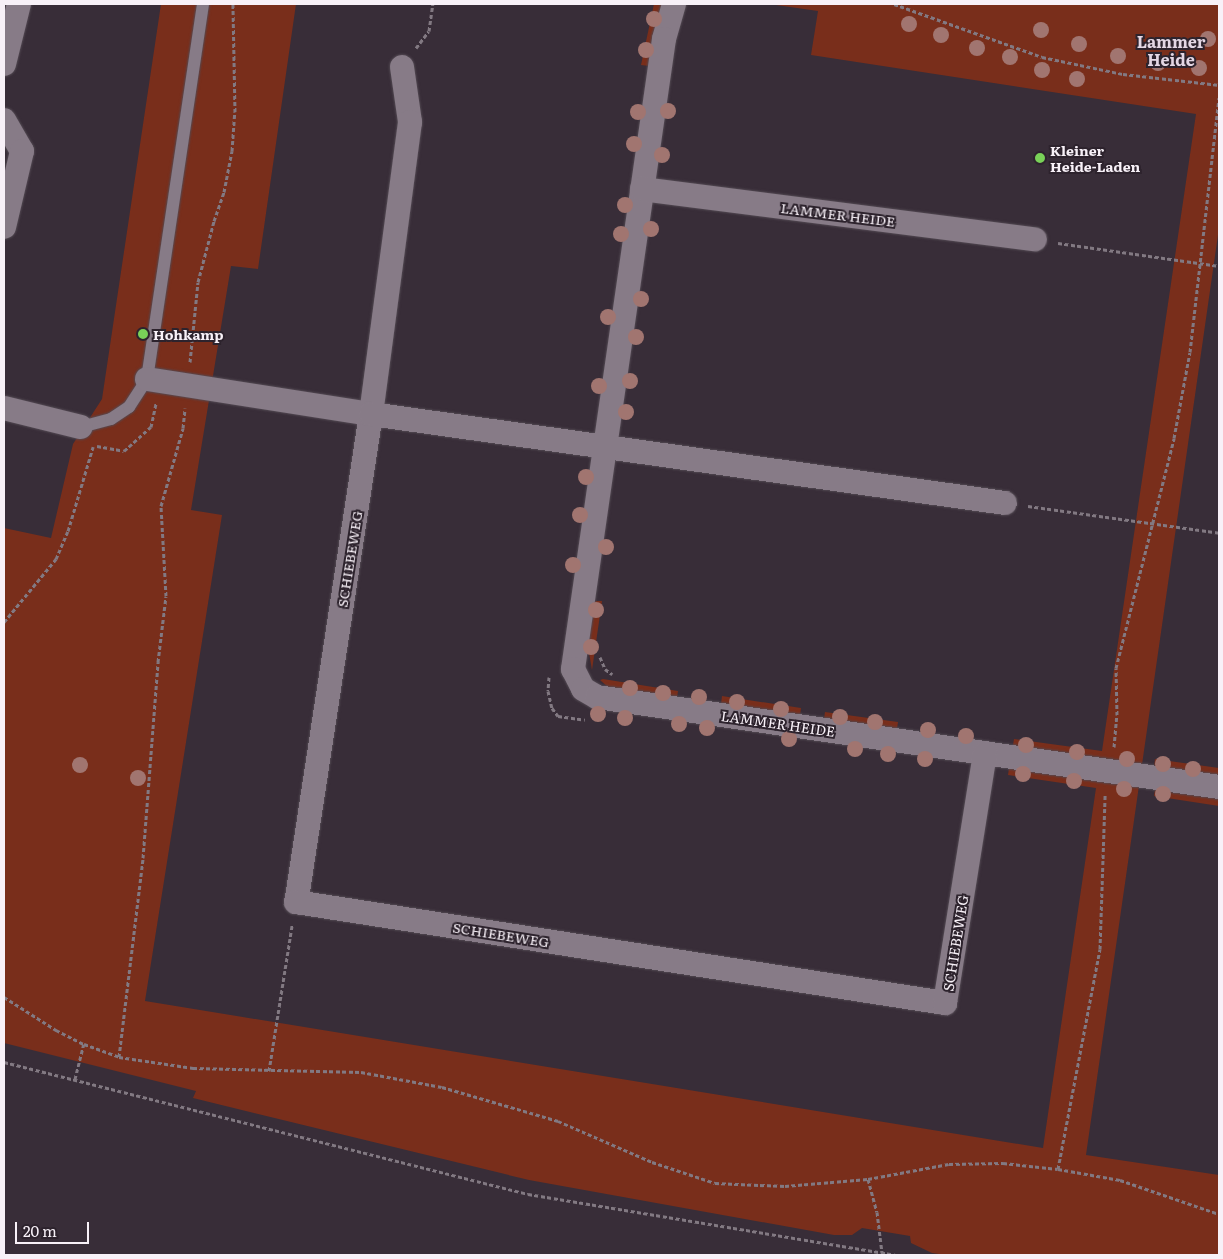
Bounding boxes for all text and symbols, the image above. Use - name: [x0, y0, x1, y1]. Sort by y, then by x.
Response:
- district label: Lammer Heide: [1137, 31, 1205, 69]
- place label: Kleiner Heide-Laden: [1050, 142, 1140, 174]
- marker: Kleiner Heide-Laden: [1034, 152, 1046, 164]
- street label: LAMMER HEIDE: [780, 199, 896, 229]
- place label: Hohkamp: [153, 326, 223, 342]
- marker: Hohkamp: [137, 328, 149, 340]
- street label: SCHIEBEWEG: [333, 510, 365, 608]
- street label: LAMMER HEIDE: [720, 707, 836, 739]
- street label: SCHIEBEWEG: [939, 894, 971, 992]
- street label: SCHIEBEWEG: [452, 918, 550, 950]
- scale bar: [18, 1212, 91, 1244]
- text: 20 m: [23, 1219, 57, 1242]

